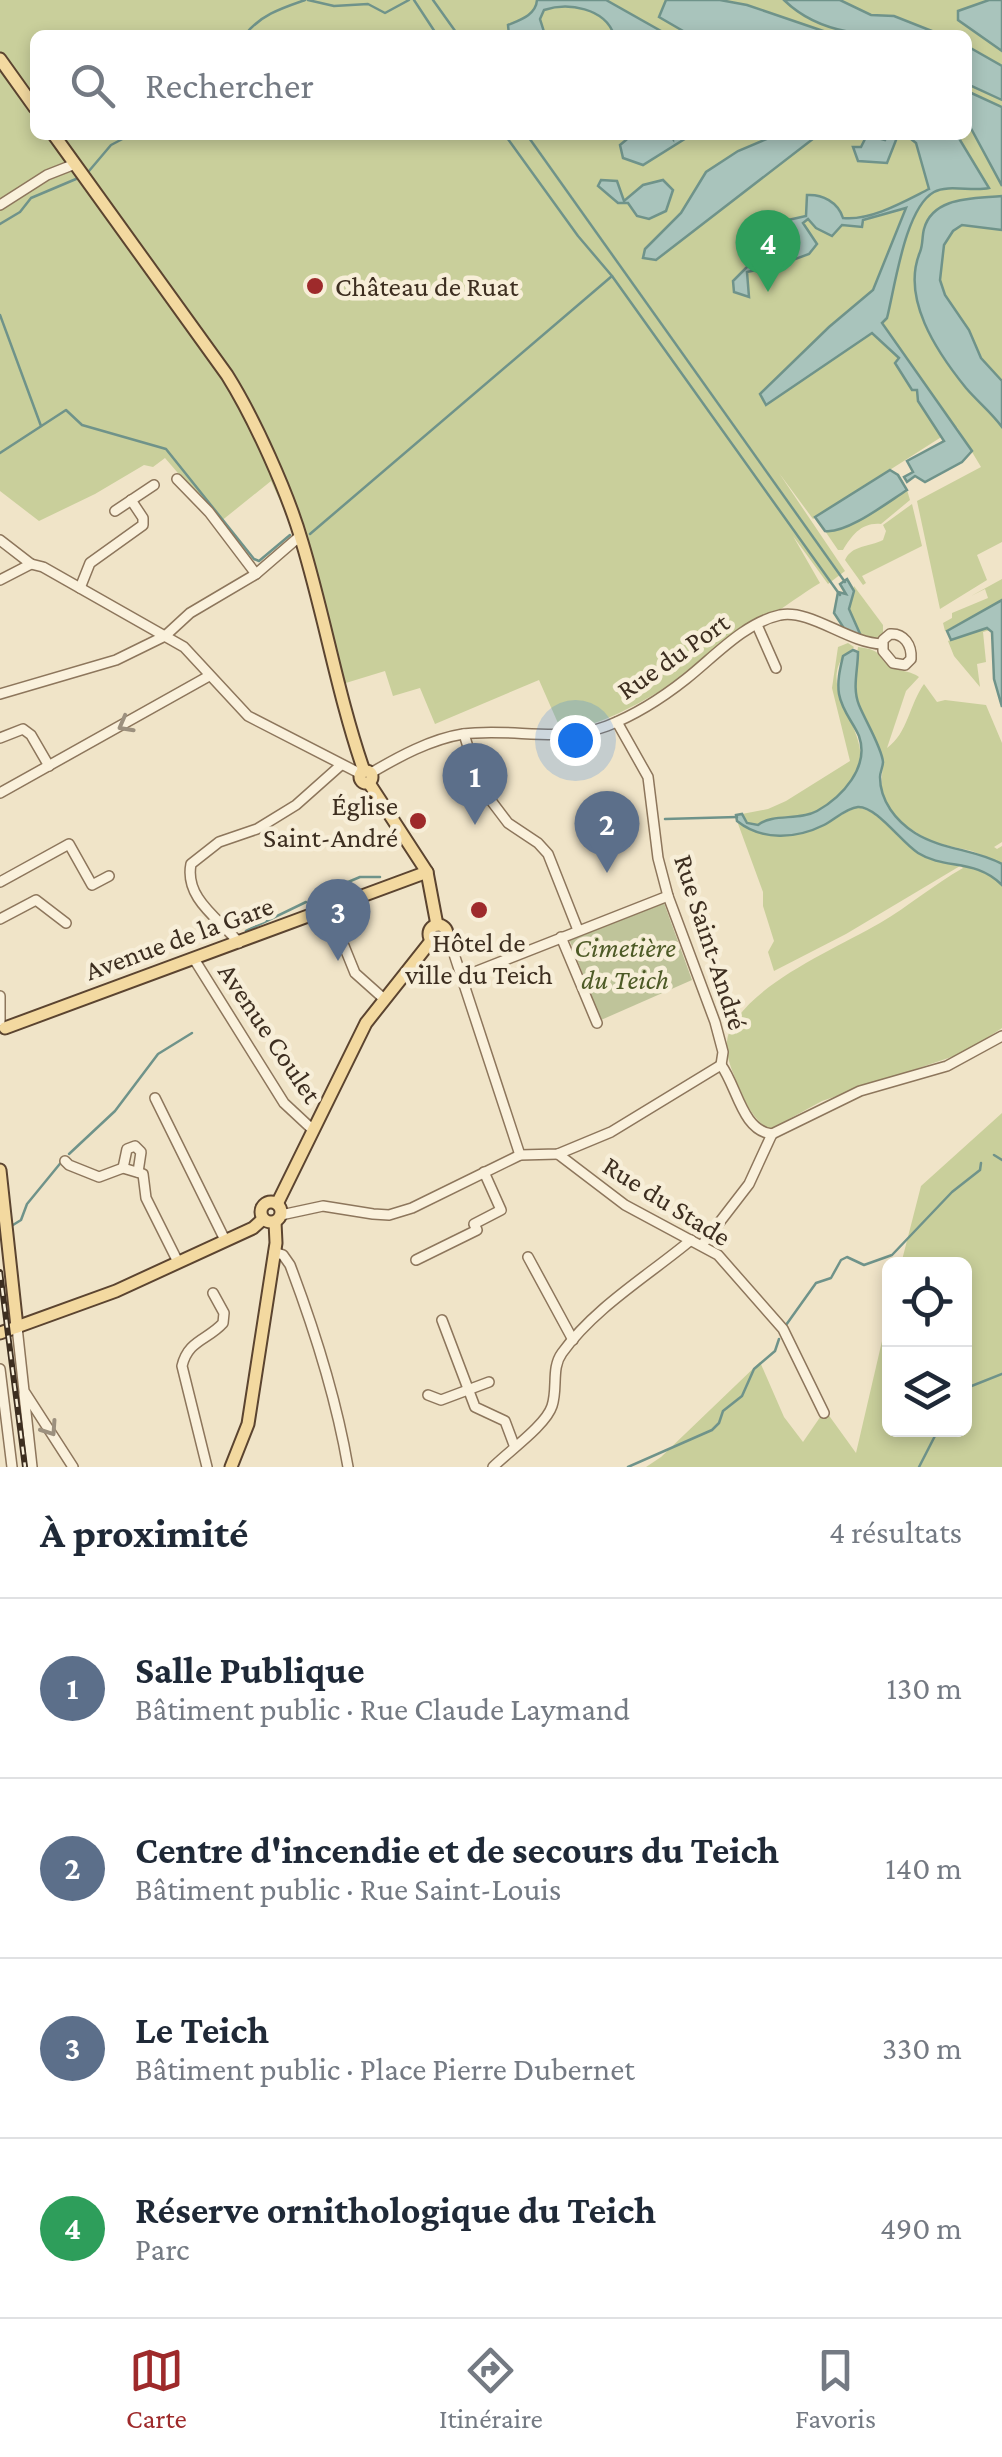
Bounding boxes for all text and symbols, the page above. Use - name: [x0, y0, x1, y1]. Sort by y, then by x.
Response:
- search box: [30, 30, 972, 140]
- icon: search: [65, 58, 120, 113]
- text: Rechercher: [145, 64, 314, 106]
- pin: 4: [736, 210, 800, 292]
- place label: Château de Ruat: [335, 271, 519, 302]
- marker: Château de Ruat: [304, 275, 326, 297]
- street label: Rue du Port: [611, 606, 735, 706]
- one-way arrow: [118, 713, 136, 733]
- your location: [550, 715, 601, 766]
- pin: 1: [442, 742, 508, 825]
- place label: Église Saint-André: [263, 790, 398, 853]
- pin: 2: [574, 790, 640, 873]
- marker: Église Saint-André: [407, 810, 429, 832]
- street label: Rue Saint-André: [668, 850, 754, 1034]
- pin: 3: [306, 878, 370, 961]
- street label: Avenue de la Gare: [81, 890, 277, 986]
- marker: Hôtel de ville du Teich: [468, 899, 490, 921]
- place label: Hôtel de ville du Teich: [404, 927, 553, 990]
- park label: Cimetière du Teich: [574, 932, 676, 995]
- street label: Avenue Coulet: [212, 957, 328, 1109]
- street label: Rue du Stade: [597, 1150, 737, 1252]
- map controls: [882, 1257, 972, 1437]
- button: locate: [882, 1257, 972, 1347]
- button: layers: [882, 1347, 972, 1437]
- one-way arrow: [37, 1418, 56, 1436]
- text: À proximité: [40, 1509, 248, 1556]
- text: 4 résultats: [829, 1514, 962, 1550]
- text: Salle Publique: [135, 1649, 365, 1691]
- text: 1: [67, 1670, 78, 1706]
- text: 130 m: [886, 1670, 962, 1706]
- text: Bâtiment public · Rue Claude Laymand: [135, 1691, 630, 1727]
- text: Centre d'incendie et de secours du Teich: [135, 1829, 779, 1871]
- text: 2: [64, 1850, 81, 1886]
- text: 140 m: [885, 1850, 962, 1886]
- text: Bâtiment public · Rue Saint-Louis: [135, 1871, 561, 1907]
- text: Le Teich: [135, 2009, 269, 2051]
- text: 3: [65, 2030, 80, 2066]
- text: 330 m: [882, 2030, 962, 2066]
- text: Bâtiment public · Place Pierre Dubernet: [135, 2051, 635, 2087]
- text: Réserve ornithologique du Teich: [135, 2189, 656, 2231]
- text: 4: [64, 2210, 81, 2246]
- text: 490 m: [880, 2210, 962, 2246]
- text: Parc: [135, 2231, 189, 2267]
- tab: Carte: [126, 2343, 187, 2434]
- tab: Itinéraire: [439, 2343, 543, 2434]
- tab: Favoris: [795, 2343, 876, 2434]

